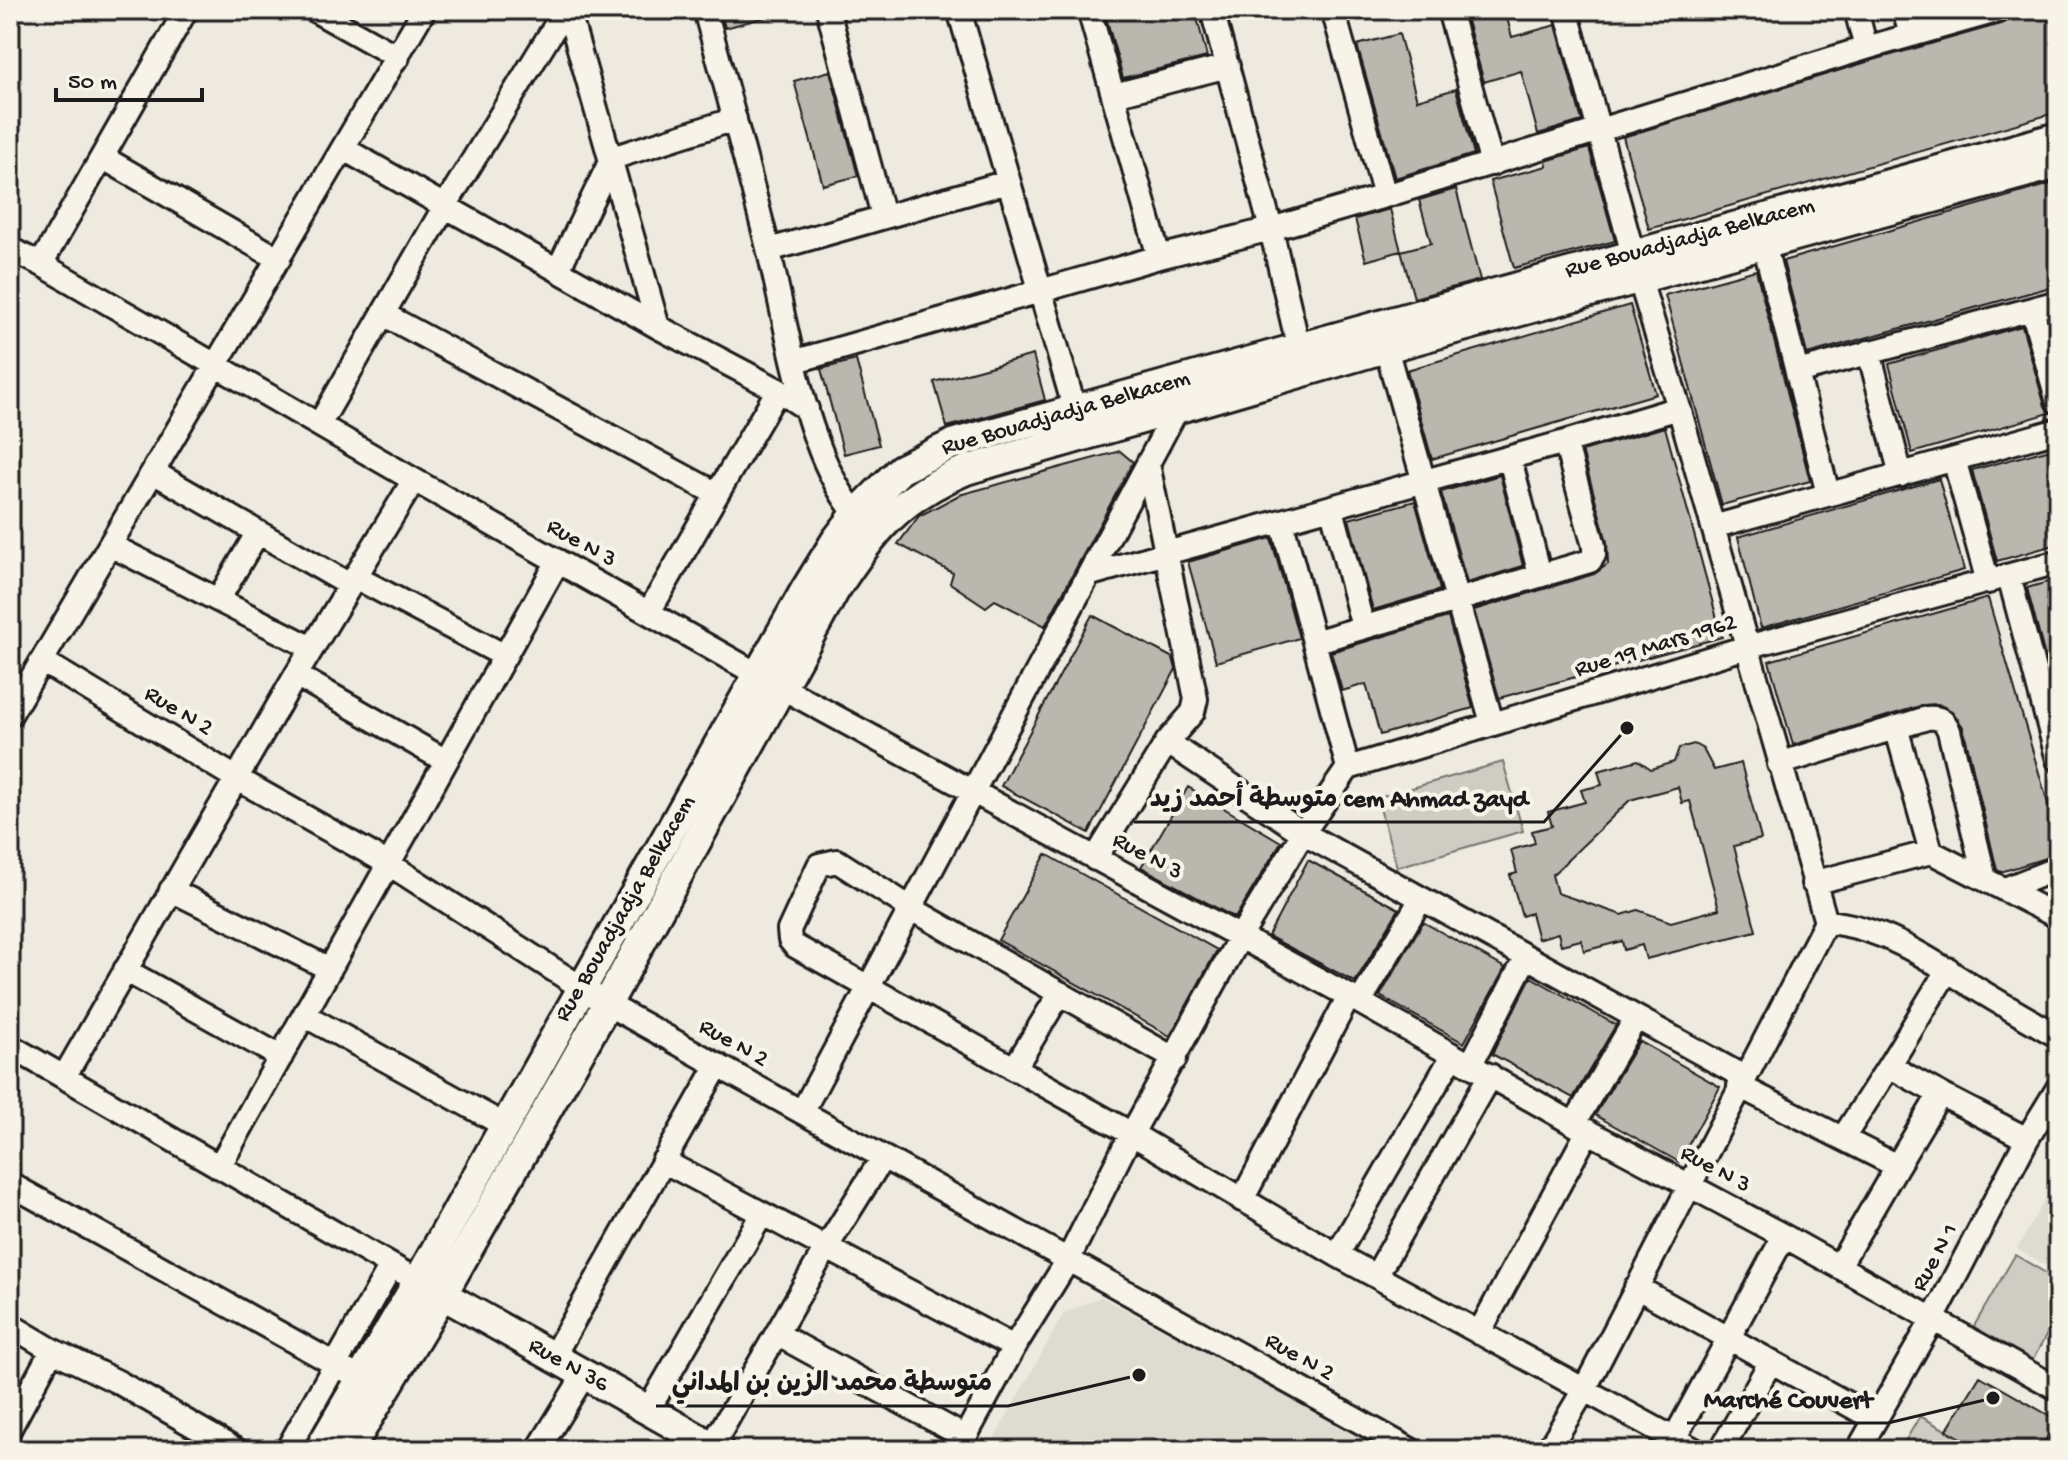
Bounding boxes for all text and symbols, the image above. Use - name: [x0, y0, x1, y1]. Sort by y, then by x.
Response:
- scale bar: [56, 52, 202, 102]
- text: 50 m: [68, 69, 117, 98]
- street label: Rue Bouadjadja Belkacem: [1562, 192, 1818, 286]
- street label: Rue Bouadjadja Belkacem: [938, 365, 1194, 463]
- street label: Rue N 3: [541, 513, 621, 575]
- street label: Rue 19 Mars 1962: [1571, 609, 1741, 685]
- street label: Rue N 2: [138, 680, 218, 744]
- callout: متوسطة أحمد زيد cem Ahmad zayd: [1134, 772, 1544, 822]
- text: متوسطة أحمد زيد cem Ahmad zayd: [1150, 781, 1531, 817]
- street label: Rue Bouadjadja Belkacem: [549, 790, 703, 1028]
- street label: Rue N 3: [1107, 826, 1187, 888]
- street label: Rue N 2: [693, 1013, 773, 1075]
- street label: Rue N 3: [1675, 1139, 1755, 1201]
- street label: Rue N 1: [1906, 1219, 1966, 1297]
- street label: Rue N 2: [1259, 1327, 1339, 1389]
- street label: Rue N 36: [523, 1332, 614, 1400]
- callout: متوسطة محمد الزين بن المداني: [656, 1356, 1008, 1406]
- text: متوسطة محمد الزين بن المداني: [672, 1369, 992, 1405]
- callout: Marché Couvert: [1687, 1373, 1888, 1423]
- text: Marché Couvert: [1704, 1387, 1875, 1418]

